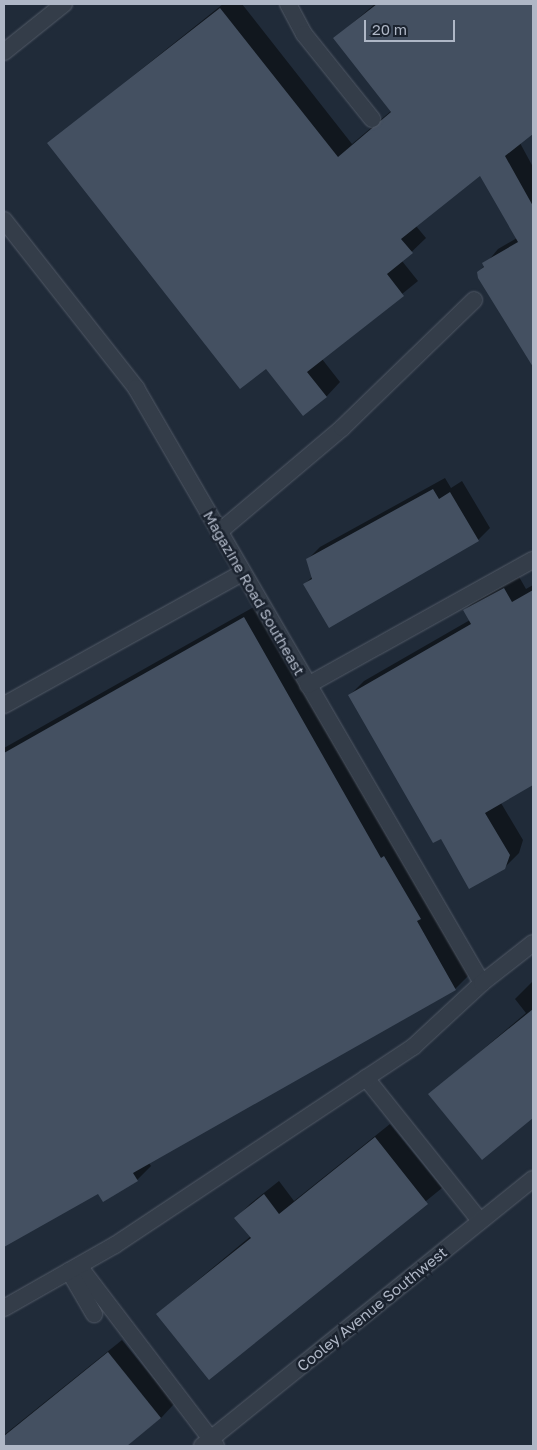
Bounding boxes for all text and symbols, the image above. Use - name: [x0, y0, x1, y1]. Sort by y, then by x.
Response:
- scale bar: [367, 10, 458, 42]
- text: 20 m: [372, 20, 407, 38]
- street label: Magazine Road Southeast: [199, 508, 309, 678]
- street label: Cooley Avenue Southwest: [293, 1243, 451, 1375]

